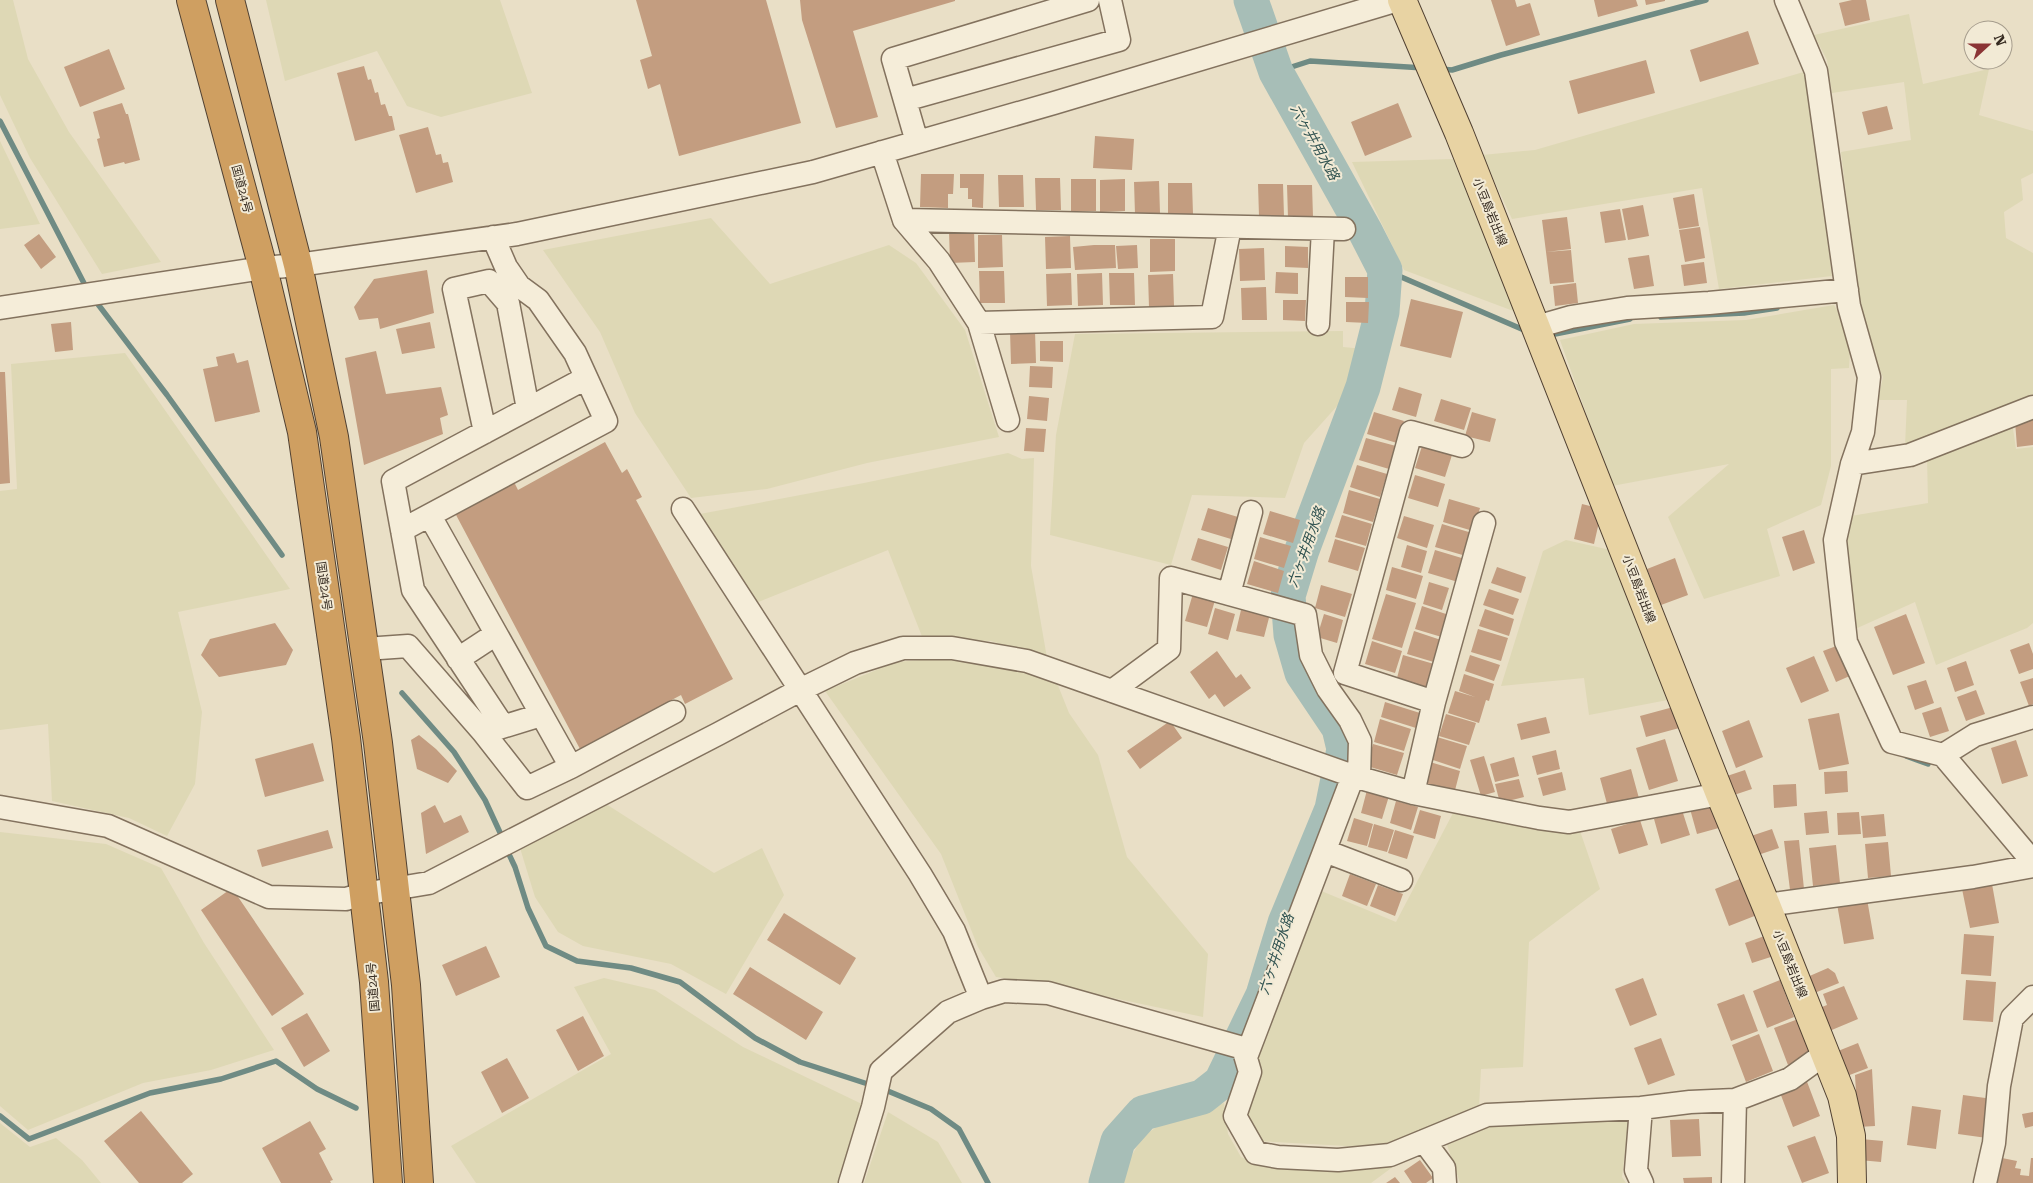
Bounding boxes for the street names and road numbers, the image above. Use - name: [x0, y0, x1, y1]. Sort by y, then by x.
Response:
- street label: 国道24号: [229, 163, 255, 215]
- street label: 小豆島岩出線: [1470, 176, 1510, 248]
- street label: 小豆島岩出線: [1620, 553, 1658, 625]
- street label: 国道24号: [314, 561, 334, 611]
- street label: 小豆島岩出線: [1770, 928, 1810, 1000]
- street label: 国道24号: [364, 962, 382, 1012]

